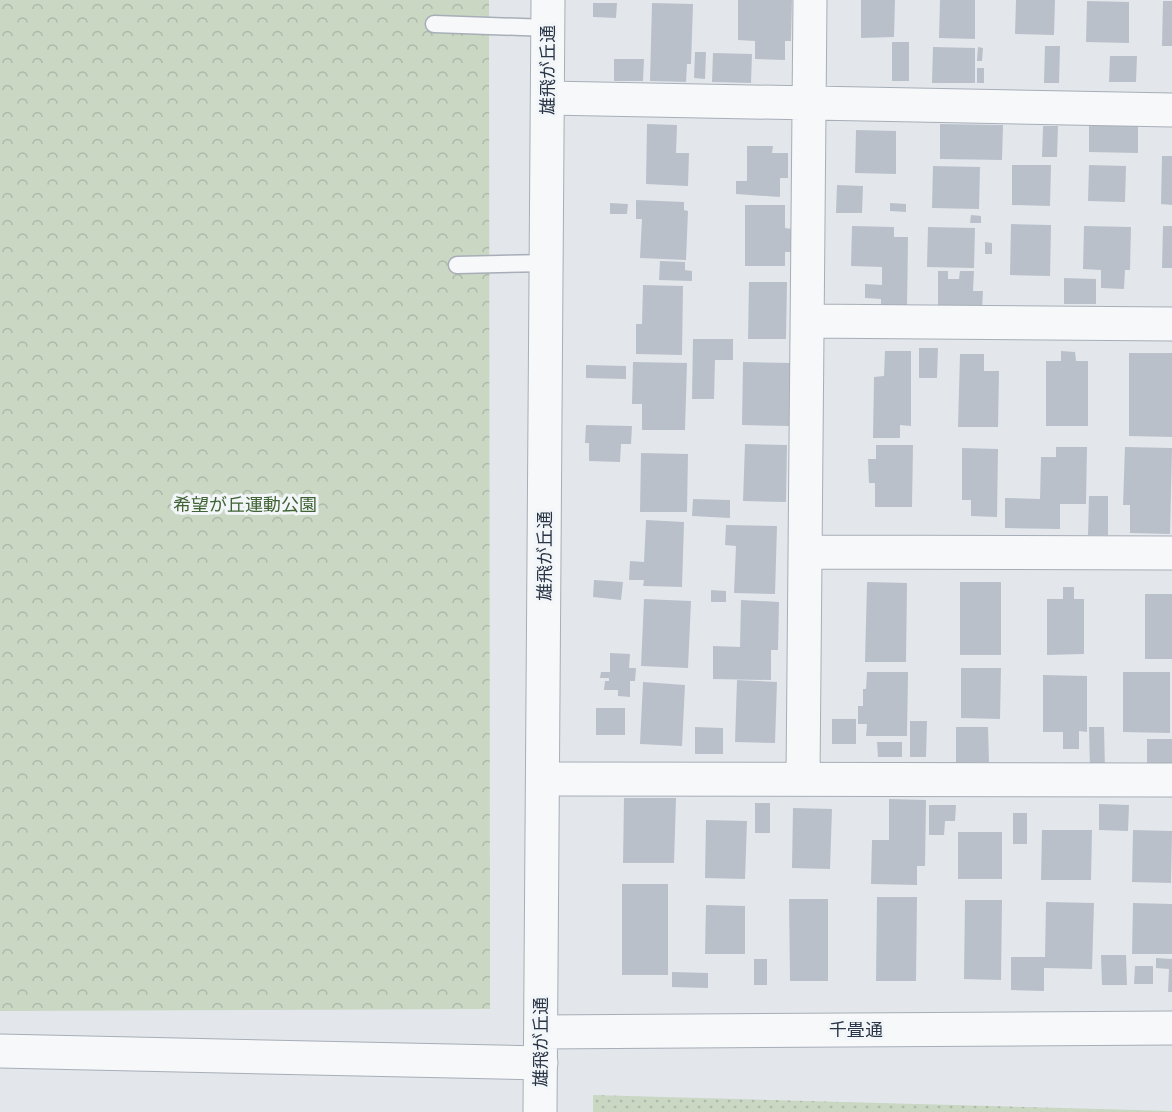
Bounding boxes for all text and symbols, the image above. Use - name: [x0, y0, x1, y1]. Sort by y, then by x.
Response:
- street label: 雄飛が丘通: [537, 25, 559, 115]
- park label: 希望が丘運動公園: [173, 494, 317, 516]
- street label: 雄飛が丘通: [534, 511, 556, 601]
- street label: 雄飛が丘通: [530, 997, 552, 1087]
- street label: 千畳通: [829, 1019, 883, 1041]

